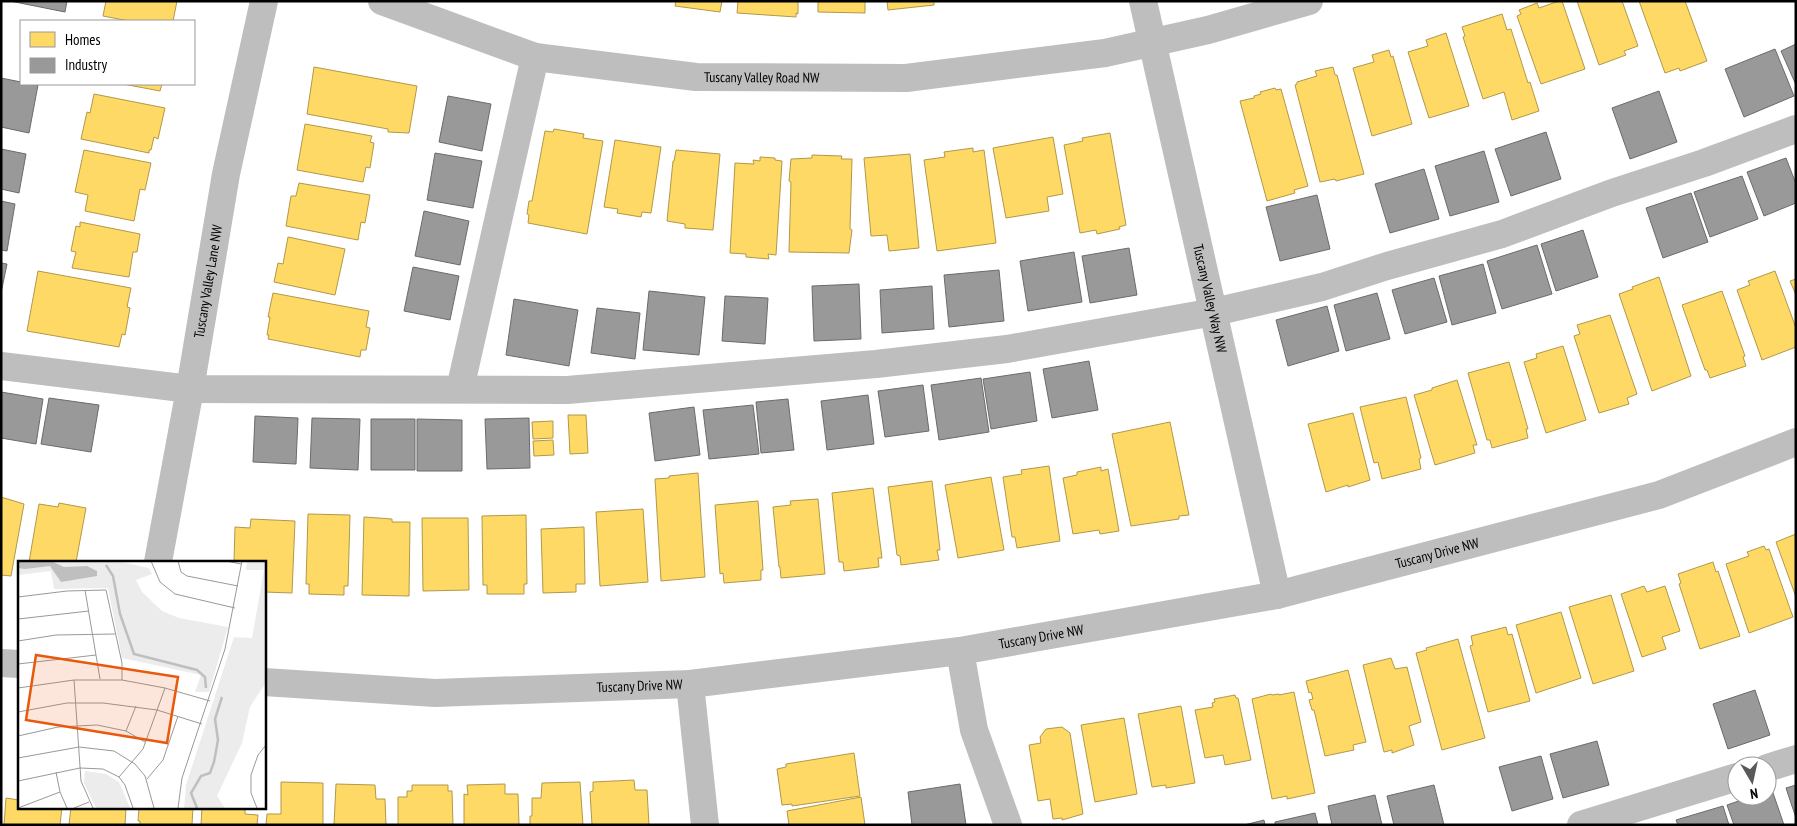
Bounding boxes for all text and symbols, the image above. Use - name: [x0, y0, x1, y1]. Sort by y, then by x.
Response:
- legend: [20, 20, 195, 85]
- text: Homes: [65, 30, 101, 49]
- text: Industry: [65, 55, 107, 74]
- street label: Tuscany Valley Road NW: [704, 68, 820, 87]
- street label: Tuscany Valley Lane NW: [190, 223, 226, 339]
- street label: Tuscany Valley Way NW: [1189, 243, 1231, 355]
- street label: Tuscany Drive NW: [1393, 533, 1482, 573]
- inset map: [18, 561, 265, 808]
- street label: Tuscany Drive NW: [997, 620, 1086, 653]
- street label: Tuscany Drive NW: [596, 675, 683, 696]
- north arrow: [1727, 756, 1777, 806]
- text: N: [1749, 784, 1759, 803]

